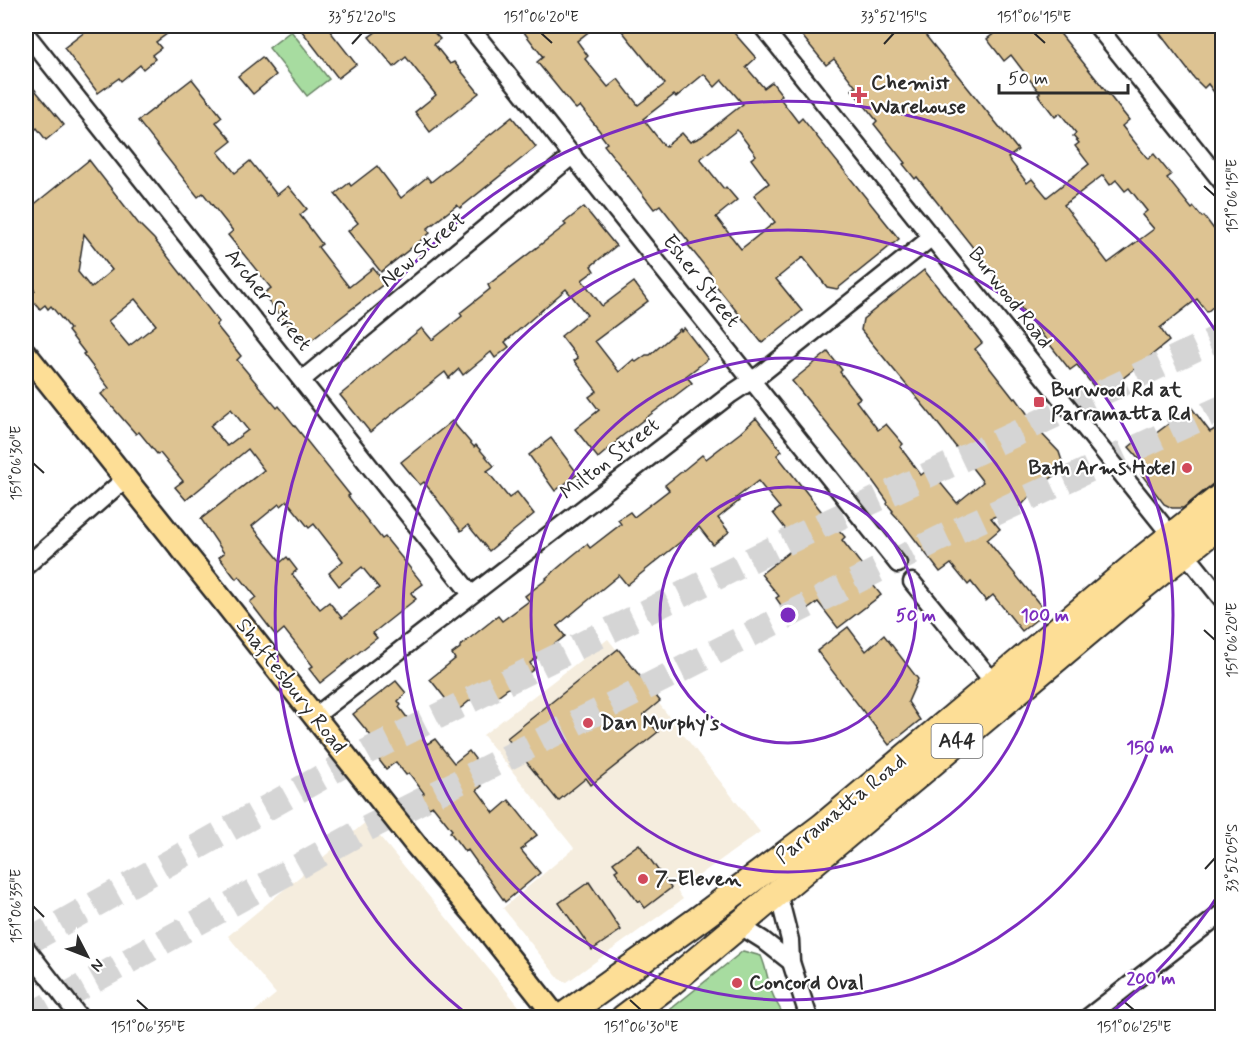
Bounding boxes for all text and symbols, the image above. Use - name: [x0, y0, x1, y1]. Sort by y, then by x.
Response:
- text: 33°52'20"S: [328, 8, 396, 28]
- text: 151°06'20"E: [503, 8, 579, 28]
- text: 33°52'15"S: [861, 8, 927, 28]
- text: 151°06'15"E: [997, 8, 1071, 28]
- scale bar: [999, 57, 1128, 95]
- text: 50 m: [1008, 67, 1048, 91]
- place label: Chemist Warehouse: [870, 69, 966, 121]
- marker: Chemist Warehouse: [852, 88, 866, 102]
- text: 151°06'15"E: [1223, 159, 1243, 233]
- street label: New Street: [374, 206, 472, 294]
- street label: Esher Street: [656, 229, 746, 334]
- street label: Burwood Road: [961, 241, 1059, 355]
- street label: Archer Street: [218, 243, 318, 357]
- place label: Burwood Rd at Parramatta Rd: [1051, 376, 1191, 428]
- marker: Burwood Rd at Parramatta Rd: [1032, 395, 1046, 409]
- street label: Milton Street: [555, 411, 666, 507]
- text: 151°06'30"E: [7, 425, 27, 501]
- place label: Bath Arms Hotel: [1028, 454, 1175, 482]
- marker: Bath Arms Hotel: [1180, 461, 1194, 475]
- text: 151°06'20"E: [1223, 602, 1243, 678]
- text: 50 m: [896, 604, 936, 628]
- text: 100 m: [1021, 604, 1069, 628]
- centre of rings: [778, 605, 798, 625]
- street label: Shaftesbury Road: [229, 612, 353, 760]
- place label: Dan Murphy's: [600, 709, 720, 737]
- marker: Dan Murphy's: [581, 716, 595, 730]
- road number: A44: [932, 724, 982, 758]
- text: 150 m: [1126, 736, 1174, 760]
- street label: Parramatta Road: [770, 748, 912, 870]
- text: 33°52'05"S: [1223, 824, 1243, 892]
- place label: 7-Eleven: [655, 865, 742, 893]
- text: 151°06'35"E: [7, 869, 27, 943]
- marker: 7-Eleven: [636, 872, 650, 886]
- north arrow: [57, 926, 117, 986]
- text: N: [86, 954, 108, 976]
- text: 200 m: [1126, 967, 1176, 991]
- place label: Concord Oval: [749, 969, 864, 997]
- marker: Concord Oval: [730, 976, 744, 990]
- text: 151°06'35"E: [111, 1018, 185, 1038]
- text: 151°06'30"E: [603, 1018, 679, 1038]
- text: 151°06'25"E: [1096, 1018, 1172, 1038]

